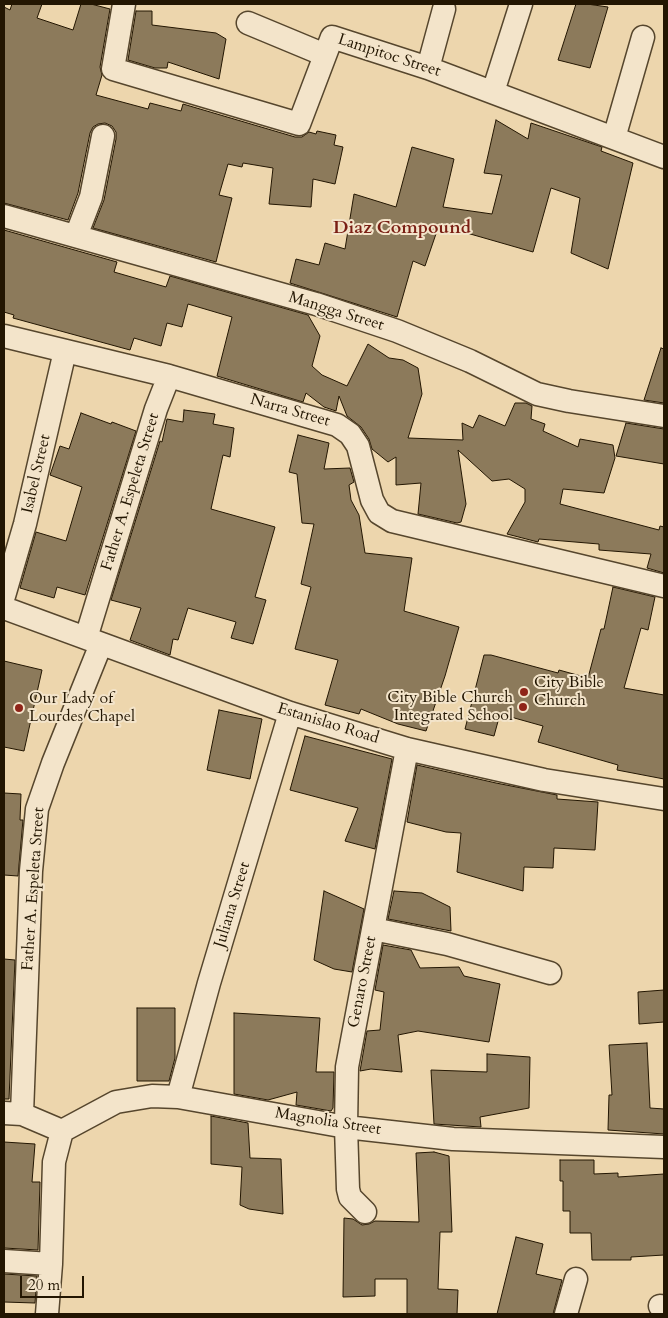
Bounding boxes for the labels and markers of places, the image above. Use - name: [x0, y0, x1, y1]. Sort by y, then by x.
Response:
- place label: City Bible Church: [534, 673, 604, 711]
- marker: City Bible Church: [518, 686, 530, 698]
- place label: City Bible Church Integrated School: [387, 688, 513, 726]
- place label: Our Lady of Lourdes Chapel: [29, 689, 135, 727]
- marker: City Bible Church Integrated School: [517, 701, 529, 713]
- marker: Our Lady of Lourdes Chapel: [13, 702, 25, 714]

